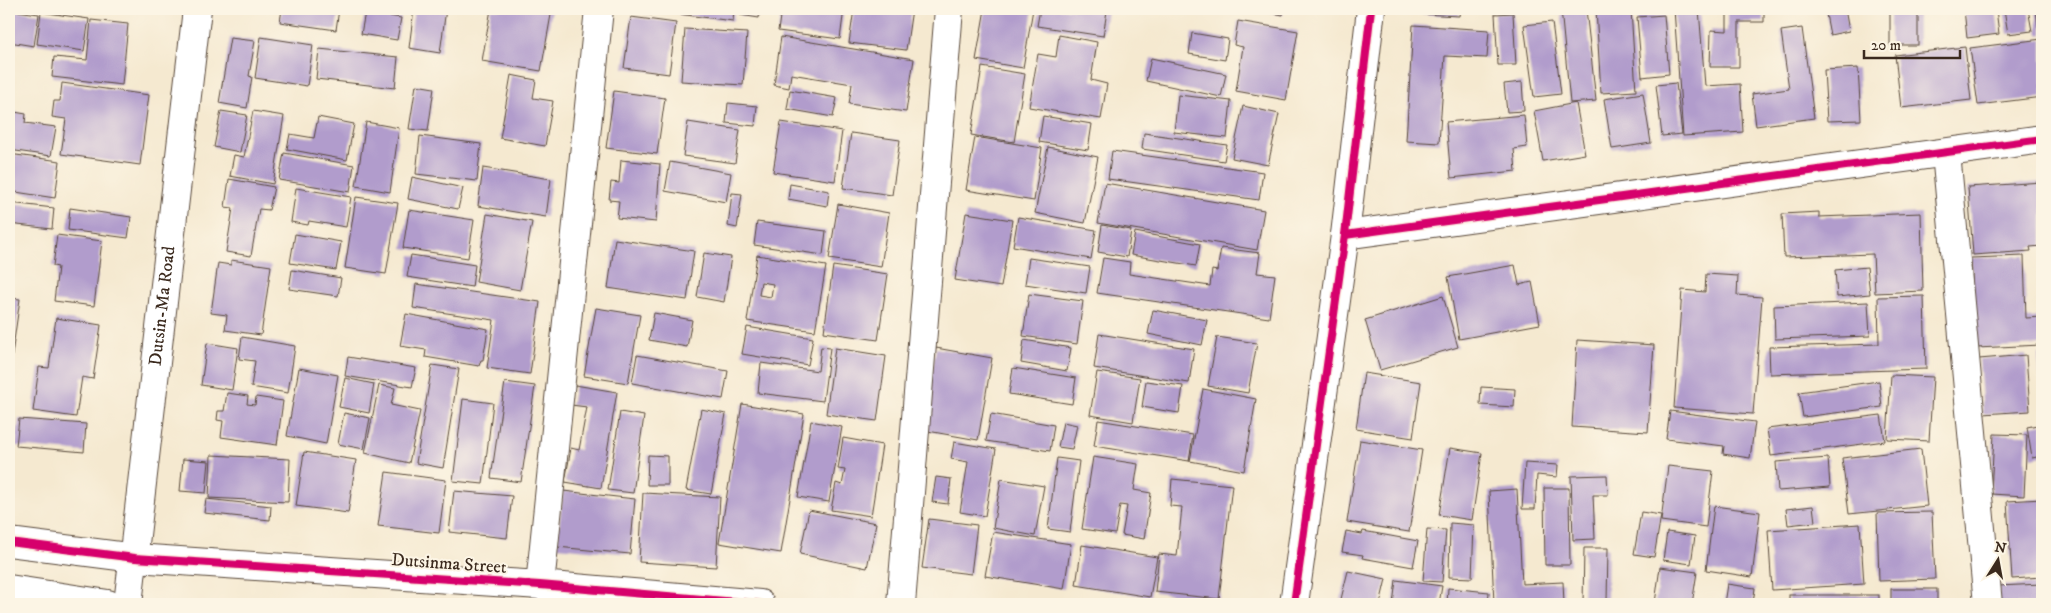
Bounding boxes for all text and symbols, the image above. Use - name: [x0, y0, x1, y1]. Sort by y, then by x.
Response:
- scale bar: [1864, 28, 1960, 60]
- text: 20 m: [1871, 36, 1901, 55]
- street label: Dutsin-Ma Road: [145, 245, 180, 367]
- north arrow: [1974, 536, 2024, 586]
- text: N: [1993, 538, 2008, 558]
- street label: Dutsinma Street: [391, 549, 508, 579]

